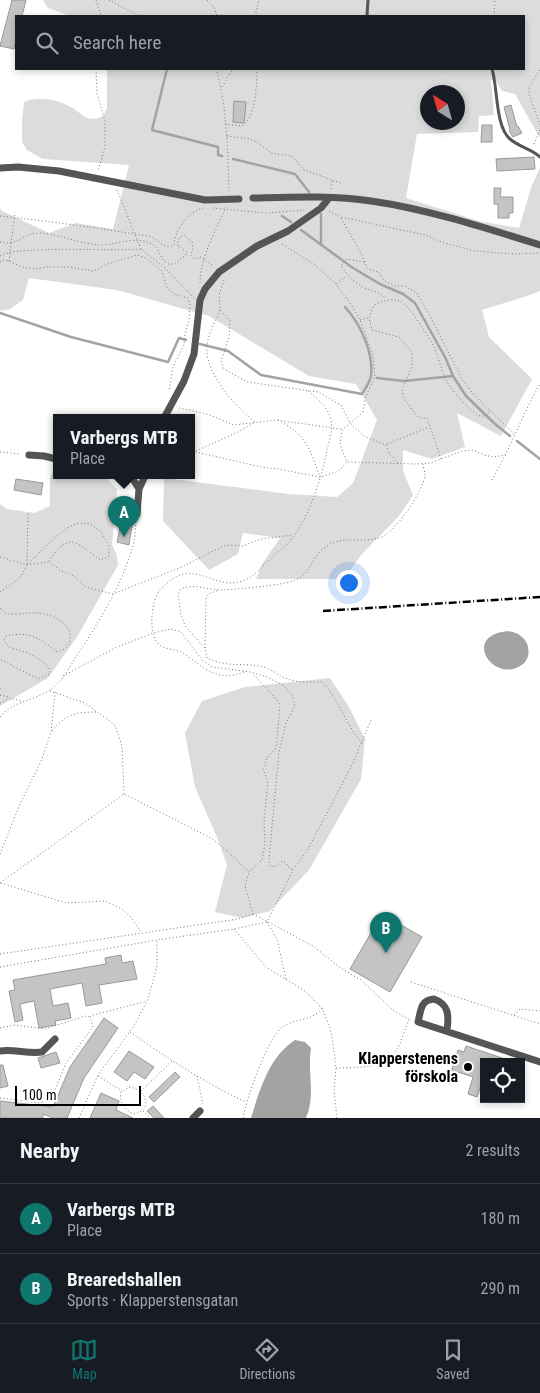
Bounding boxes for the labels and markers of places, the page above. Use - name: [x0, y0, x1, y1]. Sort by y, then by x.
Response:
- pin: A: [108, 496, 140, 537]
- pin: B: [370, 912, 402, 953]
- place label: Klapperstenens förskola: [358, 1049, 458, 1086]
- marker: Klapperstenens förskola: [462, 1061, 474, 1073]

